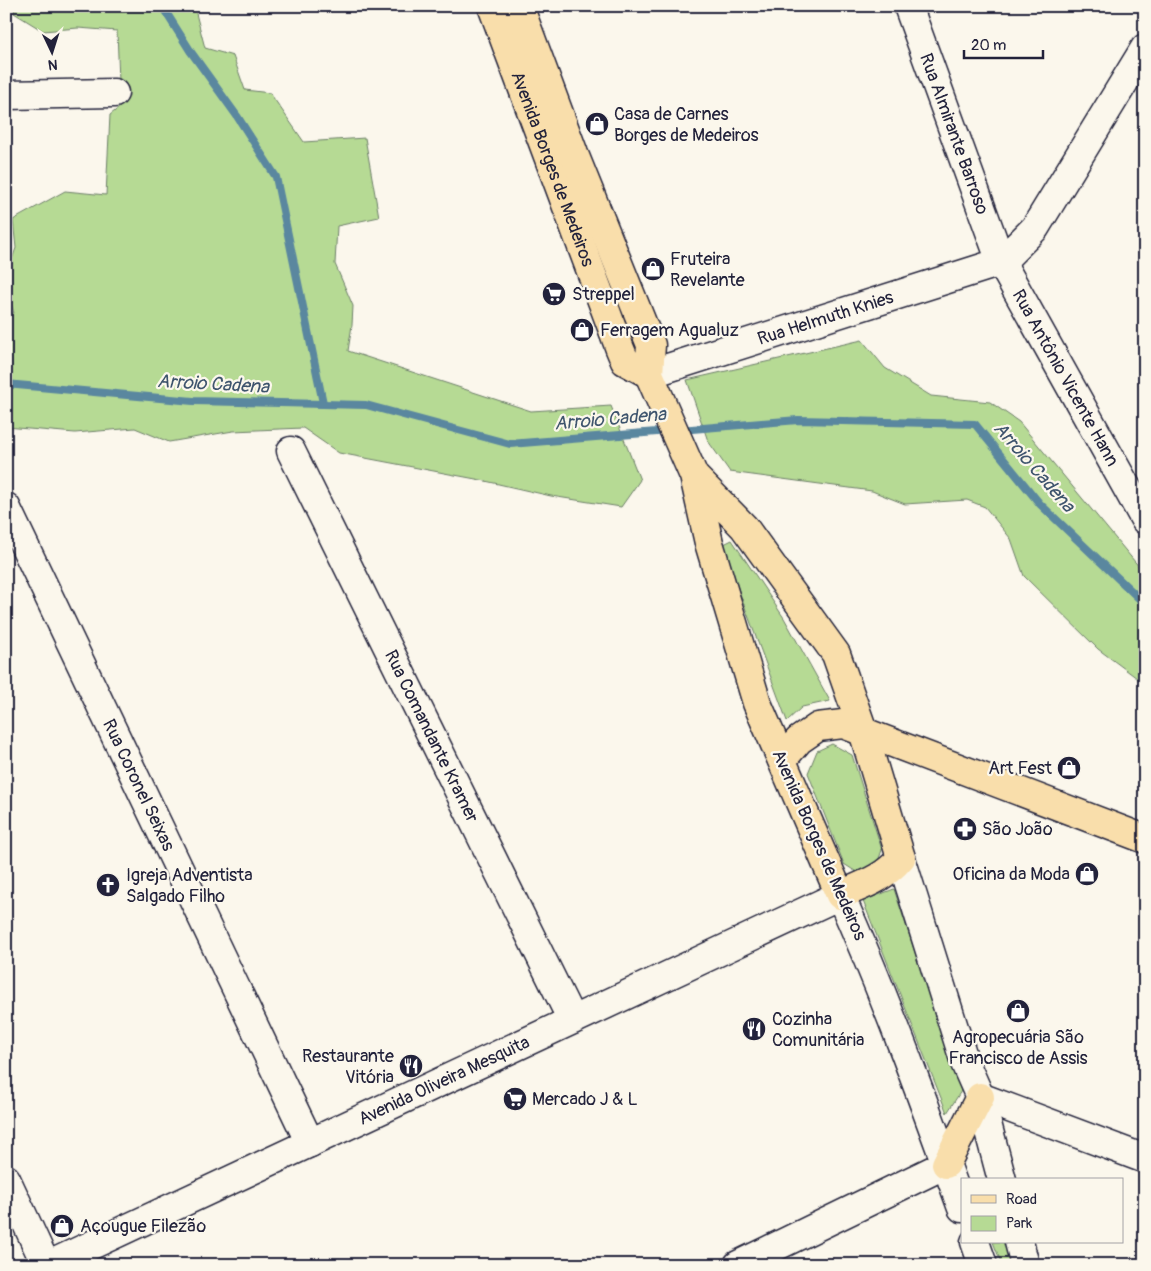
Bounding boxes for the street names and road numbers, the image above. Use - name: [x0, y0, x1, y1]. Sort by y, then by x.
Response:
- street label: Rua Almirante Barroso: [915, 50, 994, 218]
- street label: Avenida Borges de Medeiros: [506, 68, 600, 270]
- street label: Rua Helmuth Knies: [754, 285, 896, 350]
- street label: Rua Antônio Vicente Hann: [1007, 285, 1124, 470]
- street label: Rua Comandante Kramer: [379, 646, 484, 827]
- street label: Rua Coronel Seixas: [98, 715, 180, 855]
- street label: Avenida Borges de Medeiros: [767, 746, 871, 944]
- street label: Avenida Oliveira Mesquita: [355, 1030, 533, 1130]

